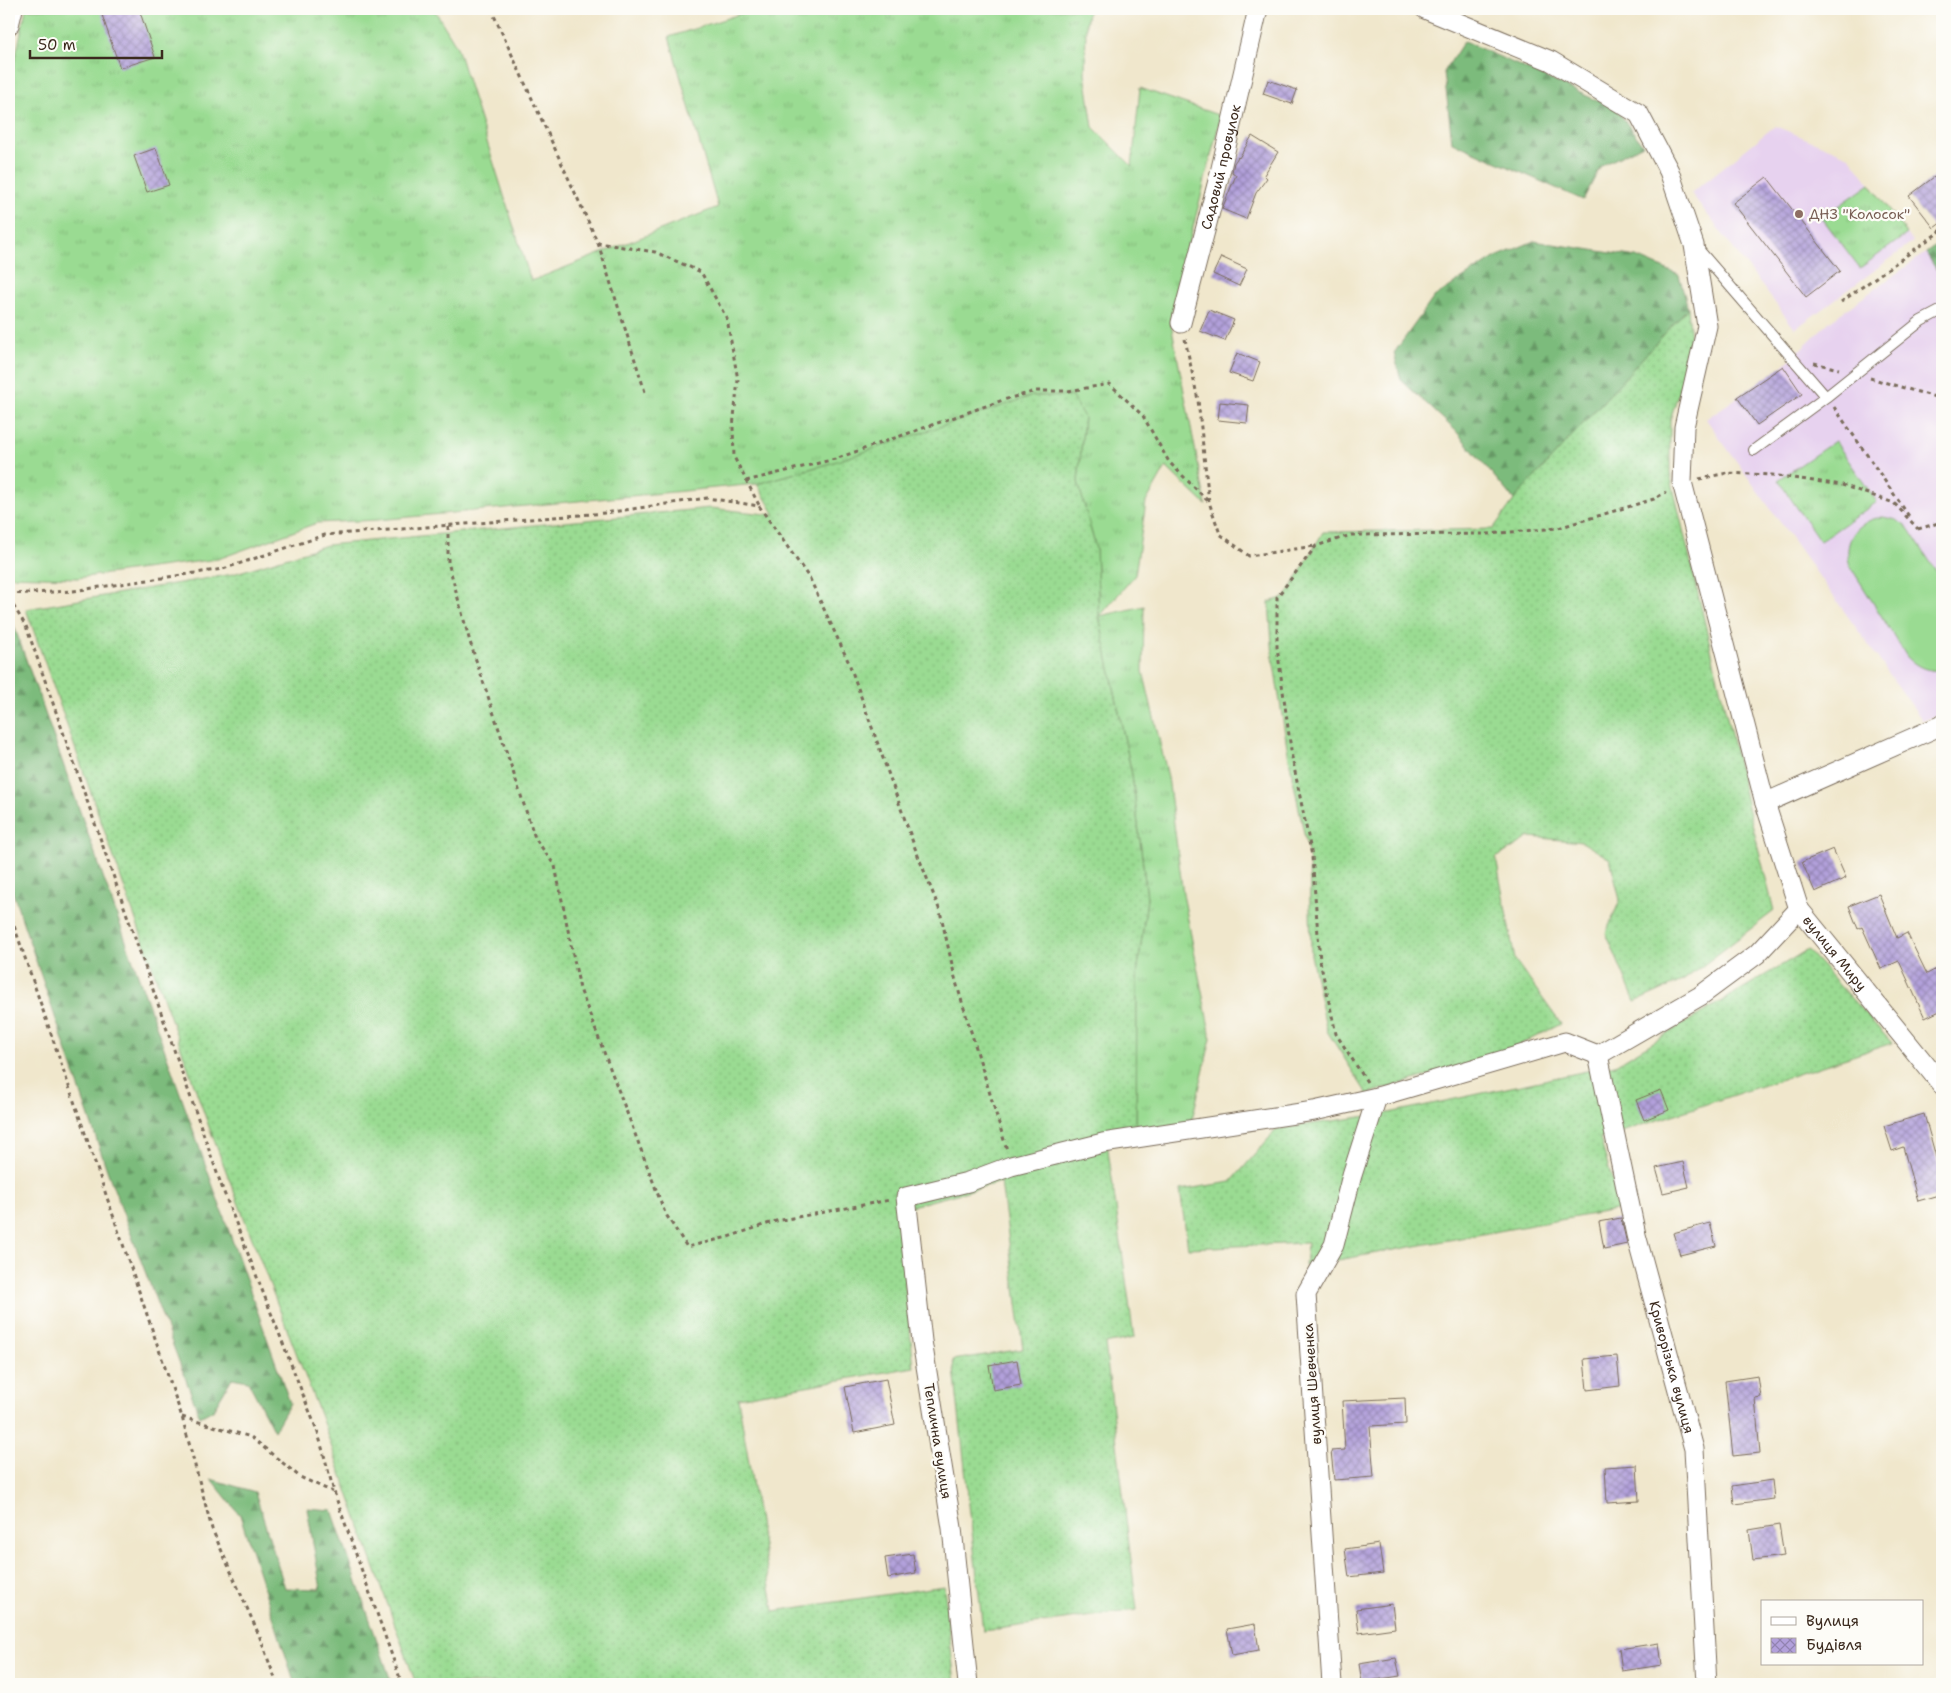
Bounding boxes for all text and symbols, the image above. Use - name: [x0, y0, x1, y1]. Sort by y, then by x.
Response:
- scale bar: [30, 28, 162, 60]
- text: 50 m: [38, 35, 76, 55]
- street label: Садовий провулок: [1197, 102, 1245, 232]
- place label: ДНЗ "Колосок": [1809, 205, 1910, 223]
- marker: ДНЗ "Колосок": [1793, 208, 1805, 220]
- street label: вулиця Миру: [1799, 912, 1871, 995]
- street label: Криворізька вулиця: [1645, 1299, 1698, 1436]
- street label: вулиця Шевченка: [1299, 1322, 1325, 1445]
- street label: Теплична вулиця: [920, 1382, 956, 1500]
- legend: [1761, 1600, 1924, 1666]
- text: Вулиця: [1806, 1611, 1859, 1631]
- text: Будівля: [1806, 1635, 1862, 1655]

